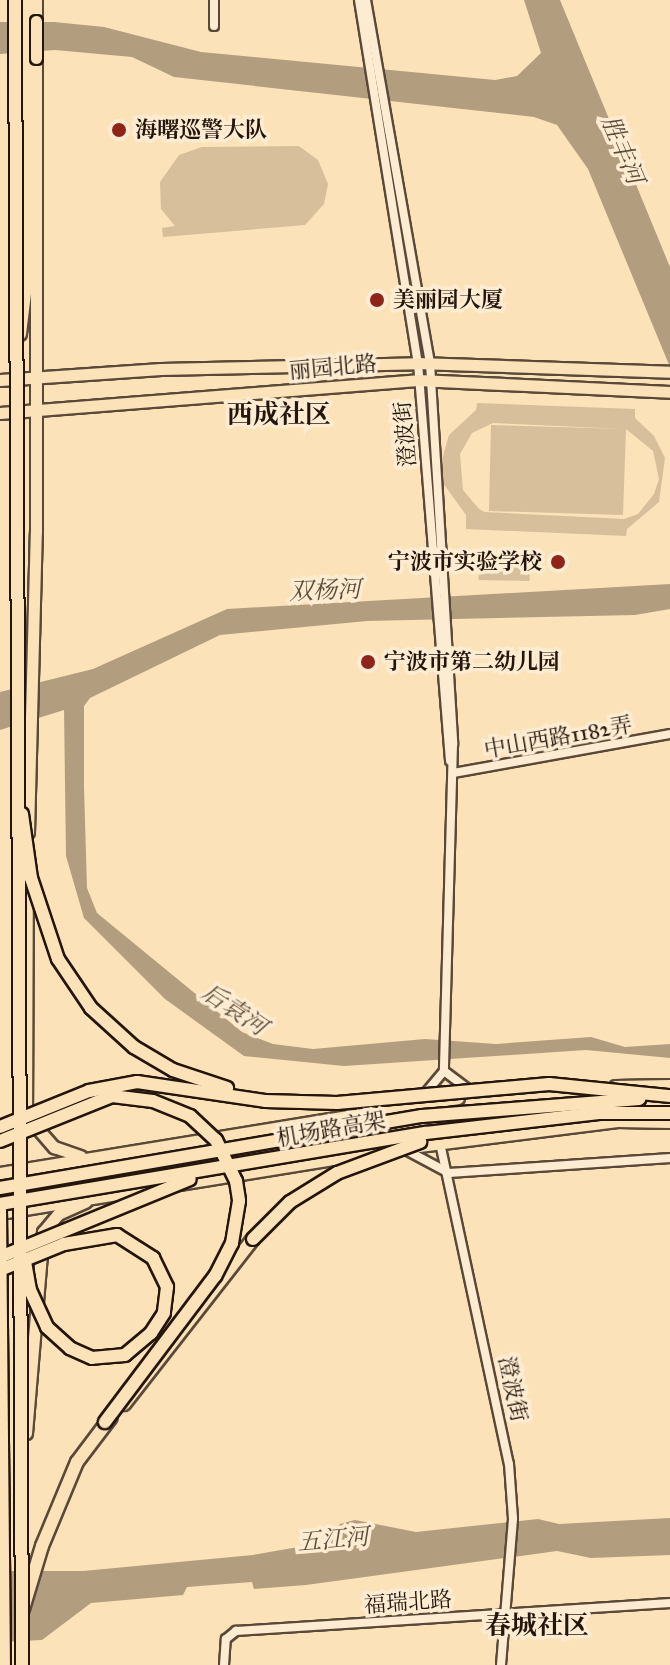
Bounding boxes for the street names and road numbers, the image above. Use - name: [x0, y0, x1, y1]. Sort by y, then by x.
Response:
- street label: 丽园北路: [288, 350, 378, 384]
- street label: 澄波街: [389, 400, 421, 468]
- street label: 中山西路1182弄: [482, 711, 634, 763]
- street label: 机场路高架: [275, 1106, 387, 1152]
- street label: 澄波街: [493, 1354, 533, 1424]
- street label: 福瑞北路: [363, 1586, 453, 1618]

